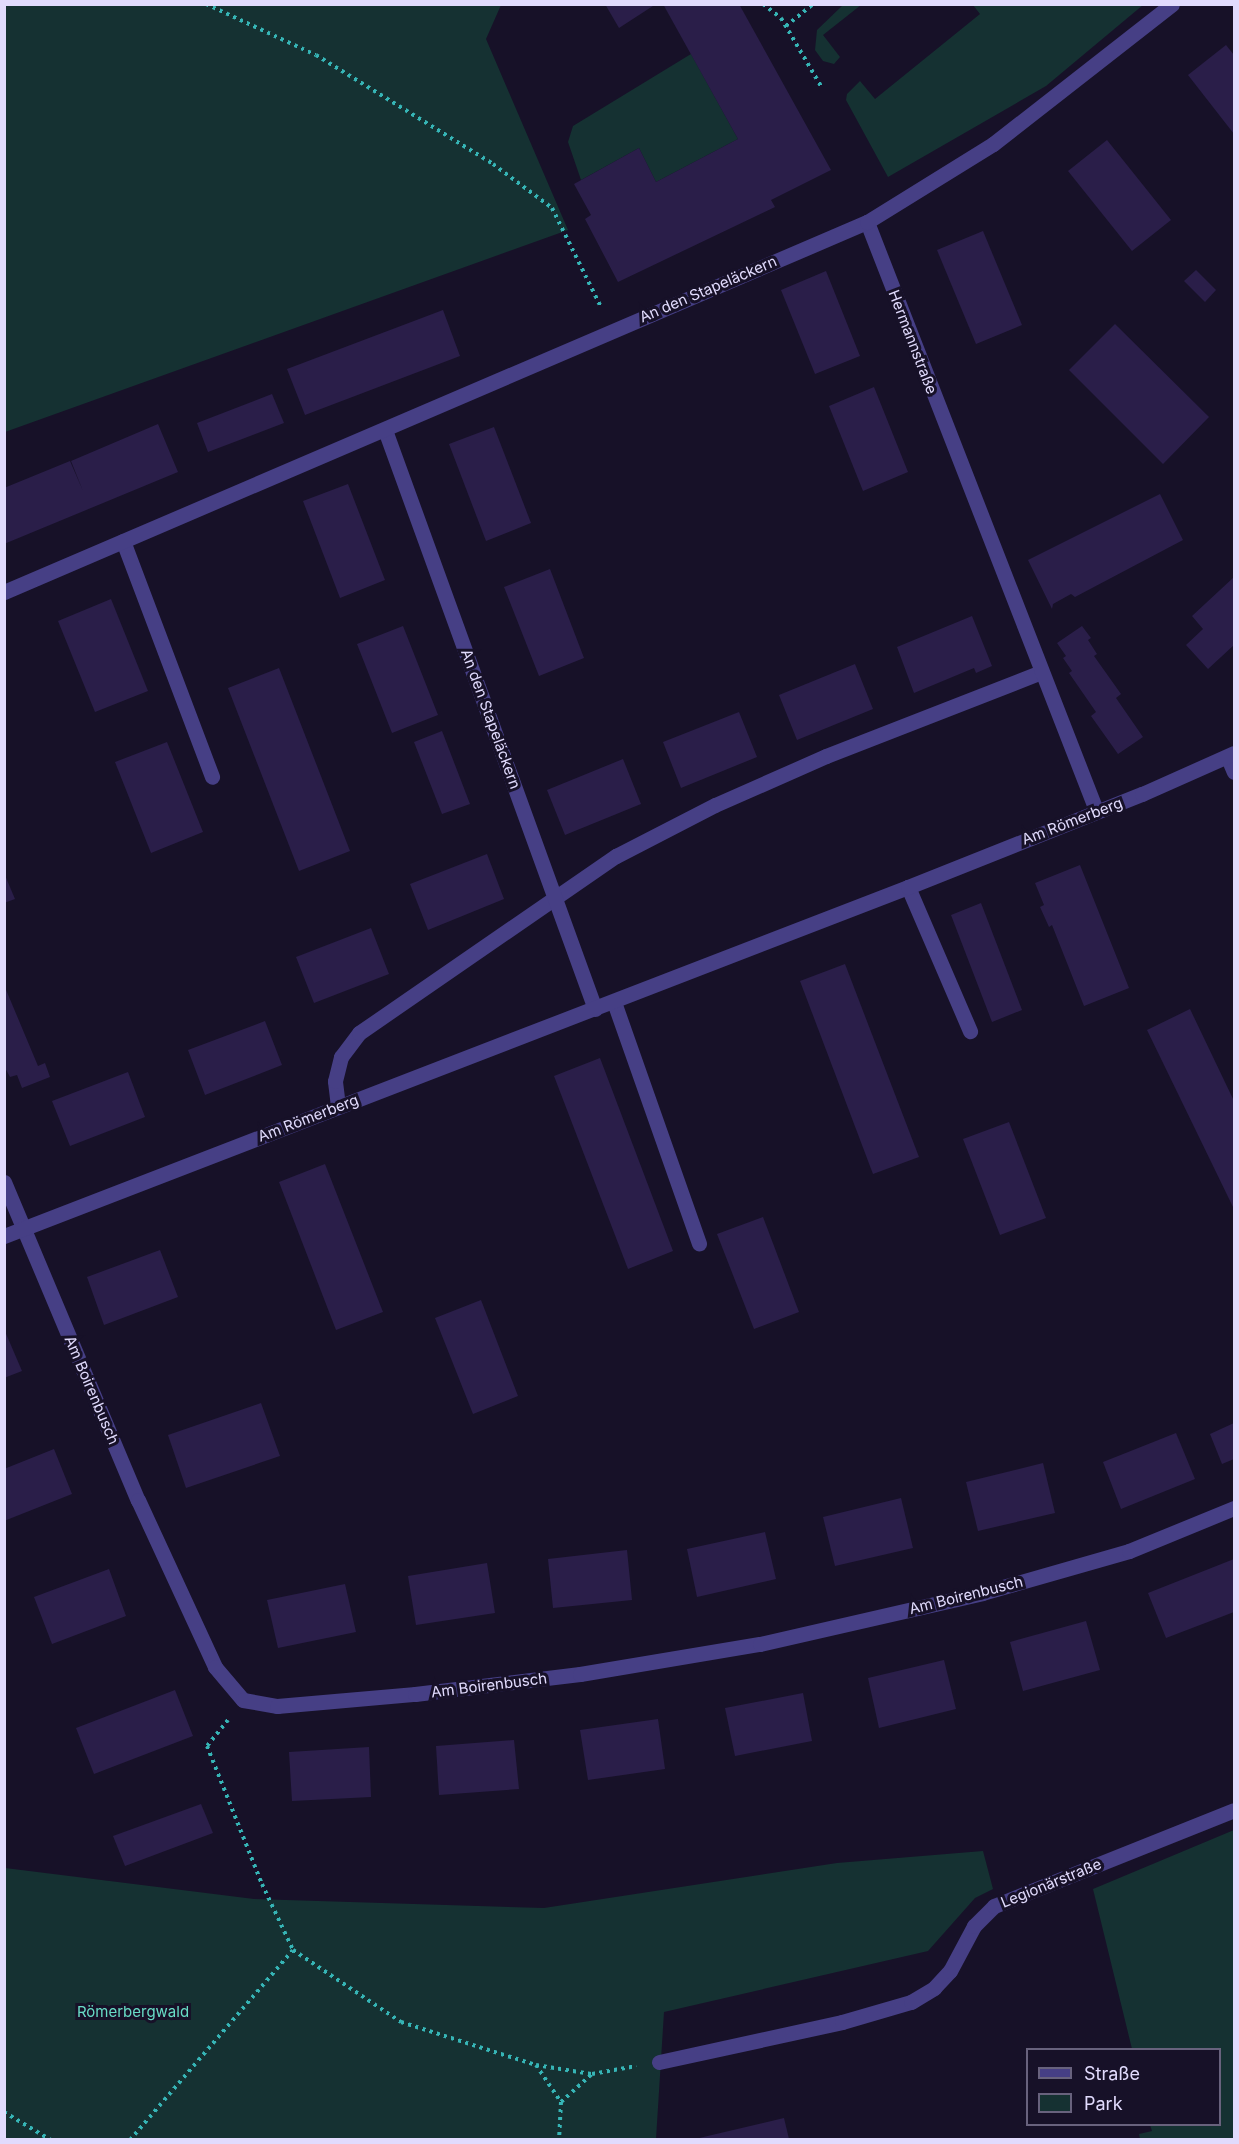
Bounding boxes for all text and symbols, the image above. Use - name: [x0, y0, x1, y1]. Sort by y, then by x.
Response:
- street label: An den Stapeläckern: [637, 252, 779, 326]
- street label: Hermannstraße: [885, 287, 941, 397]
- street label: An den Stapeläckern: [457, 647, 525, 791]
- street label: Am Römerberg: [1019, 794, 1125, 848]
- street label: Am Römerberg: [255, 1091, 361, 1145]
- street label: Am Boirenbusch: [61, 1333, 123, 1447]
- street label: Am Boirenbusch: [907, 1572, 1025, 1618]
- street label: Am Boirenbusch: [430, 1669, 548, 1701]
- street label: Legionärstraße: [998, 1855, 1104, 1911]
- park label: Römerbergwald: [77, 2003, 189, 2021]
- legend: [1026, 2048, 1221, 2126]
- text: Straße: [1084, 2063, 1140, 2084]
- text: Park: [1084, 2093, 1123, 2114]

